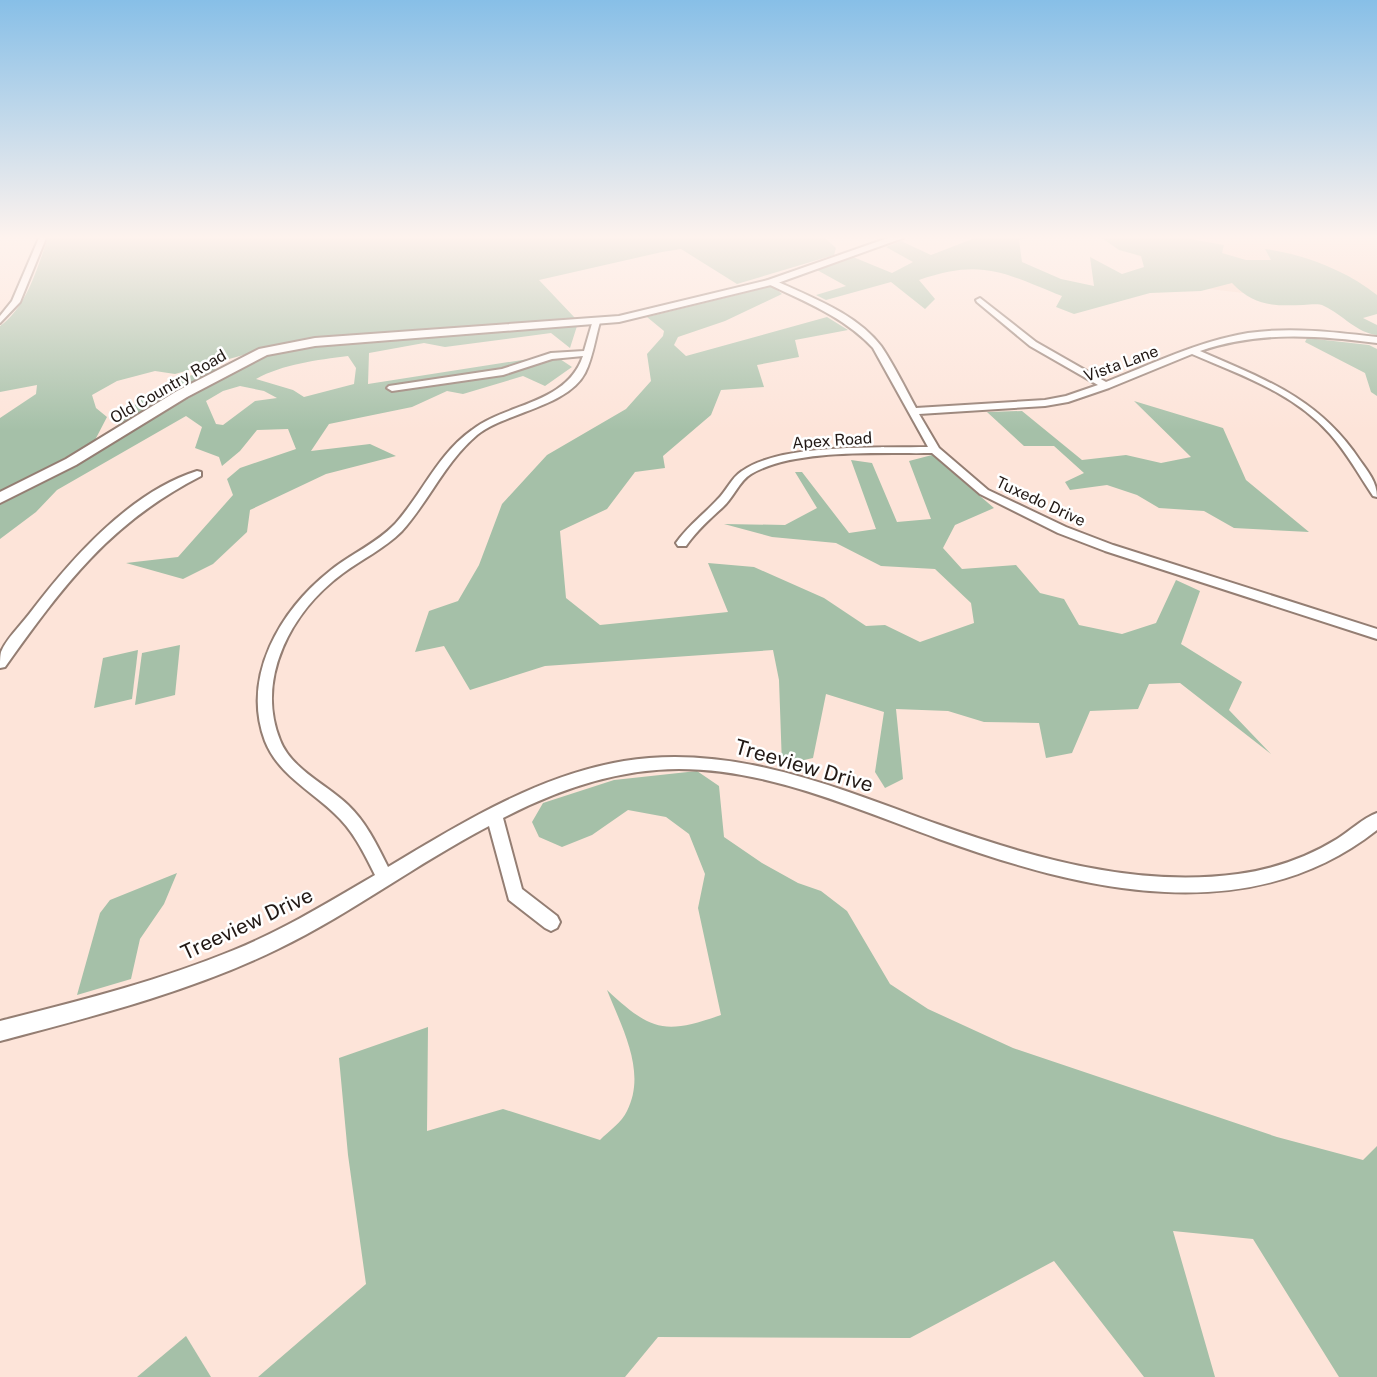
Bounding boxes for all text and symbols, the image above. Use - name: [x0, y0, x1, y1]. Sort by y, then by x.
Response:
- street label: Vista Lane: [1081, 341, 1161, 386]
- street label: Old Country Road: [107, 346, 230, 427]
- street label: Apex Road: [791, 428, 873, 453]
- street label: Tuxedo Drive: [993, 472, 1088, 530]
- street label: Treeview Drive: [732, 734, 876, 797]
- street label: Treeview Drive: [177, 882, 317, 965]

